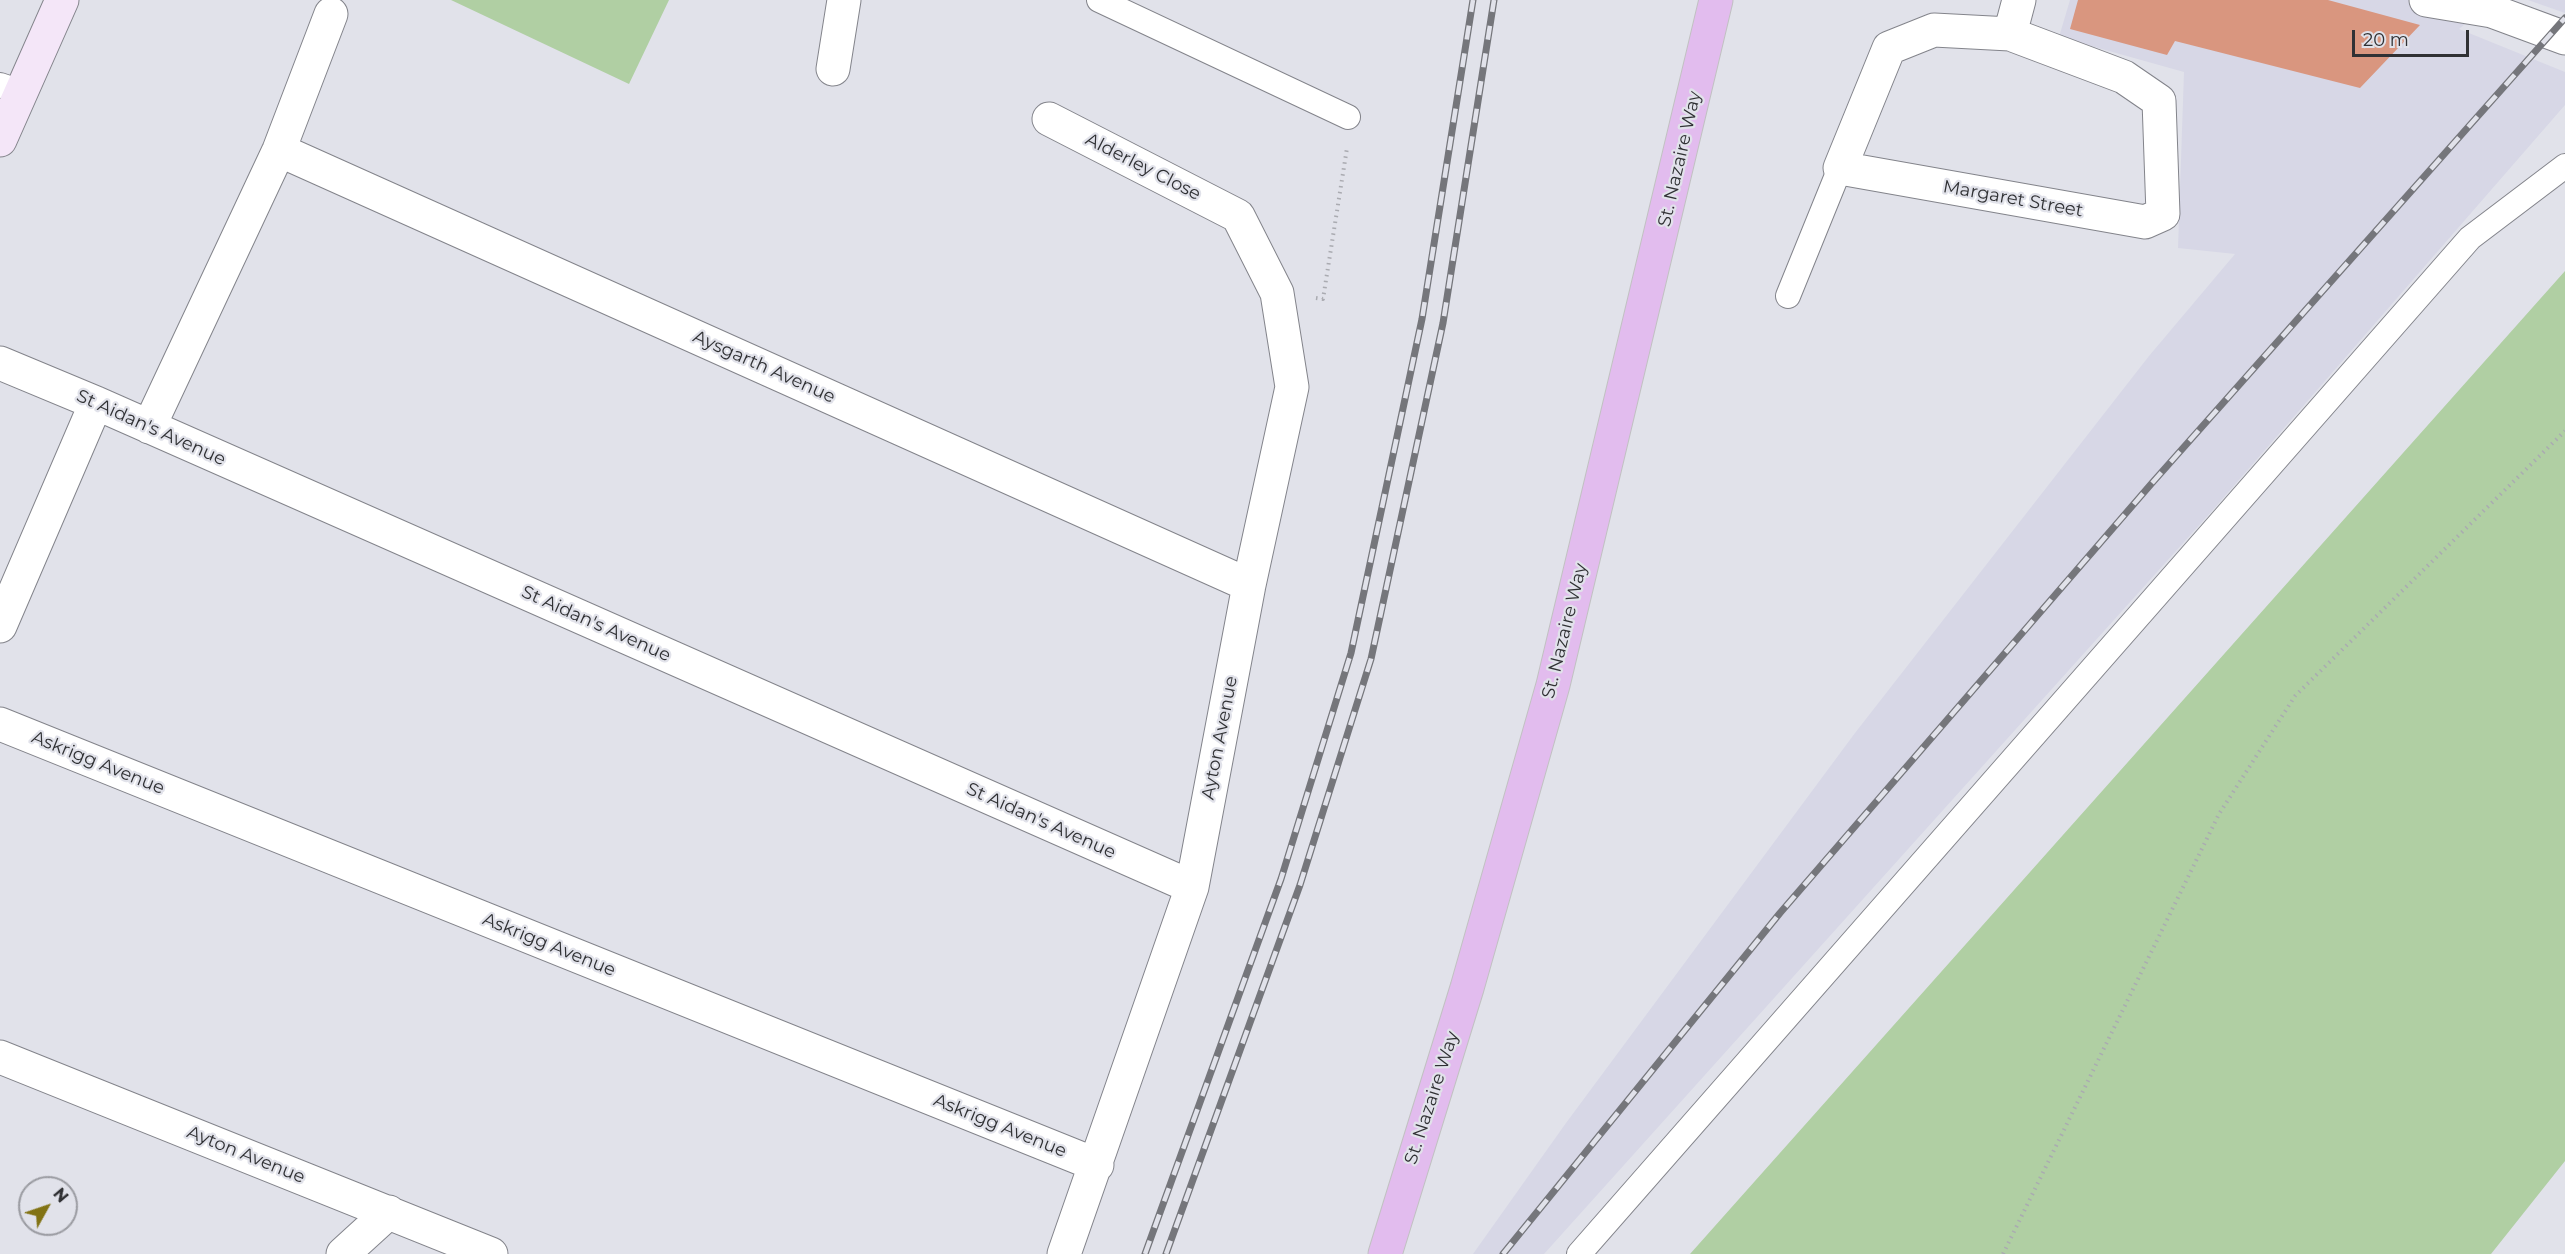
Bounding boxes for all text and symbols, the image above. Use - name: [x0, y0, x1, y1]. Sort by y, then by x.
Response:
- scale bar: [2355, 18, 2472, 56]
- text: 20 m: [2363, 29, 2409, 51]
- street label: St. Nazaire Way: [1654, 89, 1706, 229]
- street label: Alderley Close: [1082, 129, 1204, 205]
- street label: Margaret Street: [1941, 176, 2085, 222]
- street label: Aysgarth Avenue: [689, 326, 839, 408]
- street label: St Aidan's Avenue: [73, 385, 229, 471]
- street label: St. Nazaire Way: [1538, 561, 1592, 701]
- street label: St Aidan's Avenue: [518, 581, 674, 667]
- street label: Ayton Avenue: [1197, 674, 1243, 802]
- street label: Askrigg Avenue: [28, 726, 168, 800]
- street label: St Aidan's Avenue: [963, 778, 1119, 864]
- street label: Askrigg Avenue: [479, 908, 619, 982]
- street label: St. Nazaire Way: [1400, 1029, 1464, 1167]
- street label: Askrigg Avenue: [930, 1089, 1070, 1163]
- street label: Ayton Avenue: [184, 1121, 308, 1189]
- north arrow: [18, 1176, 78, 1236]
- text: N: [49, 1184, 72, 1206]

